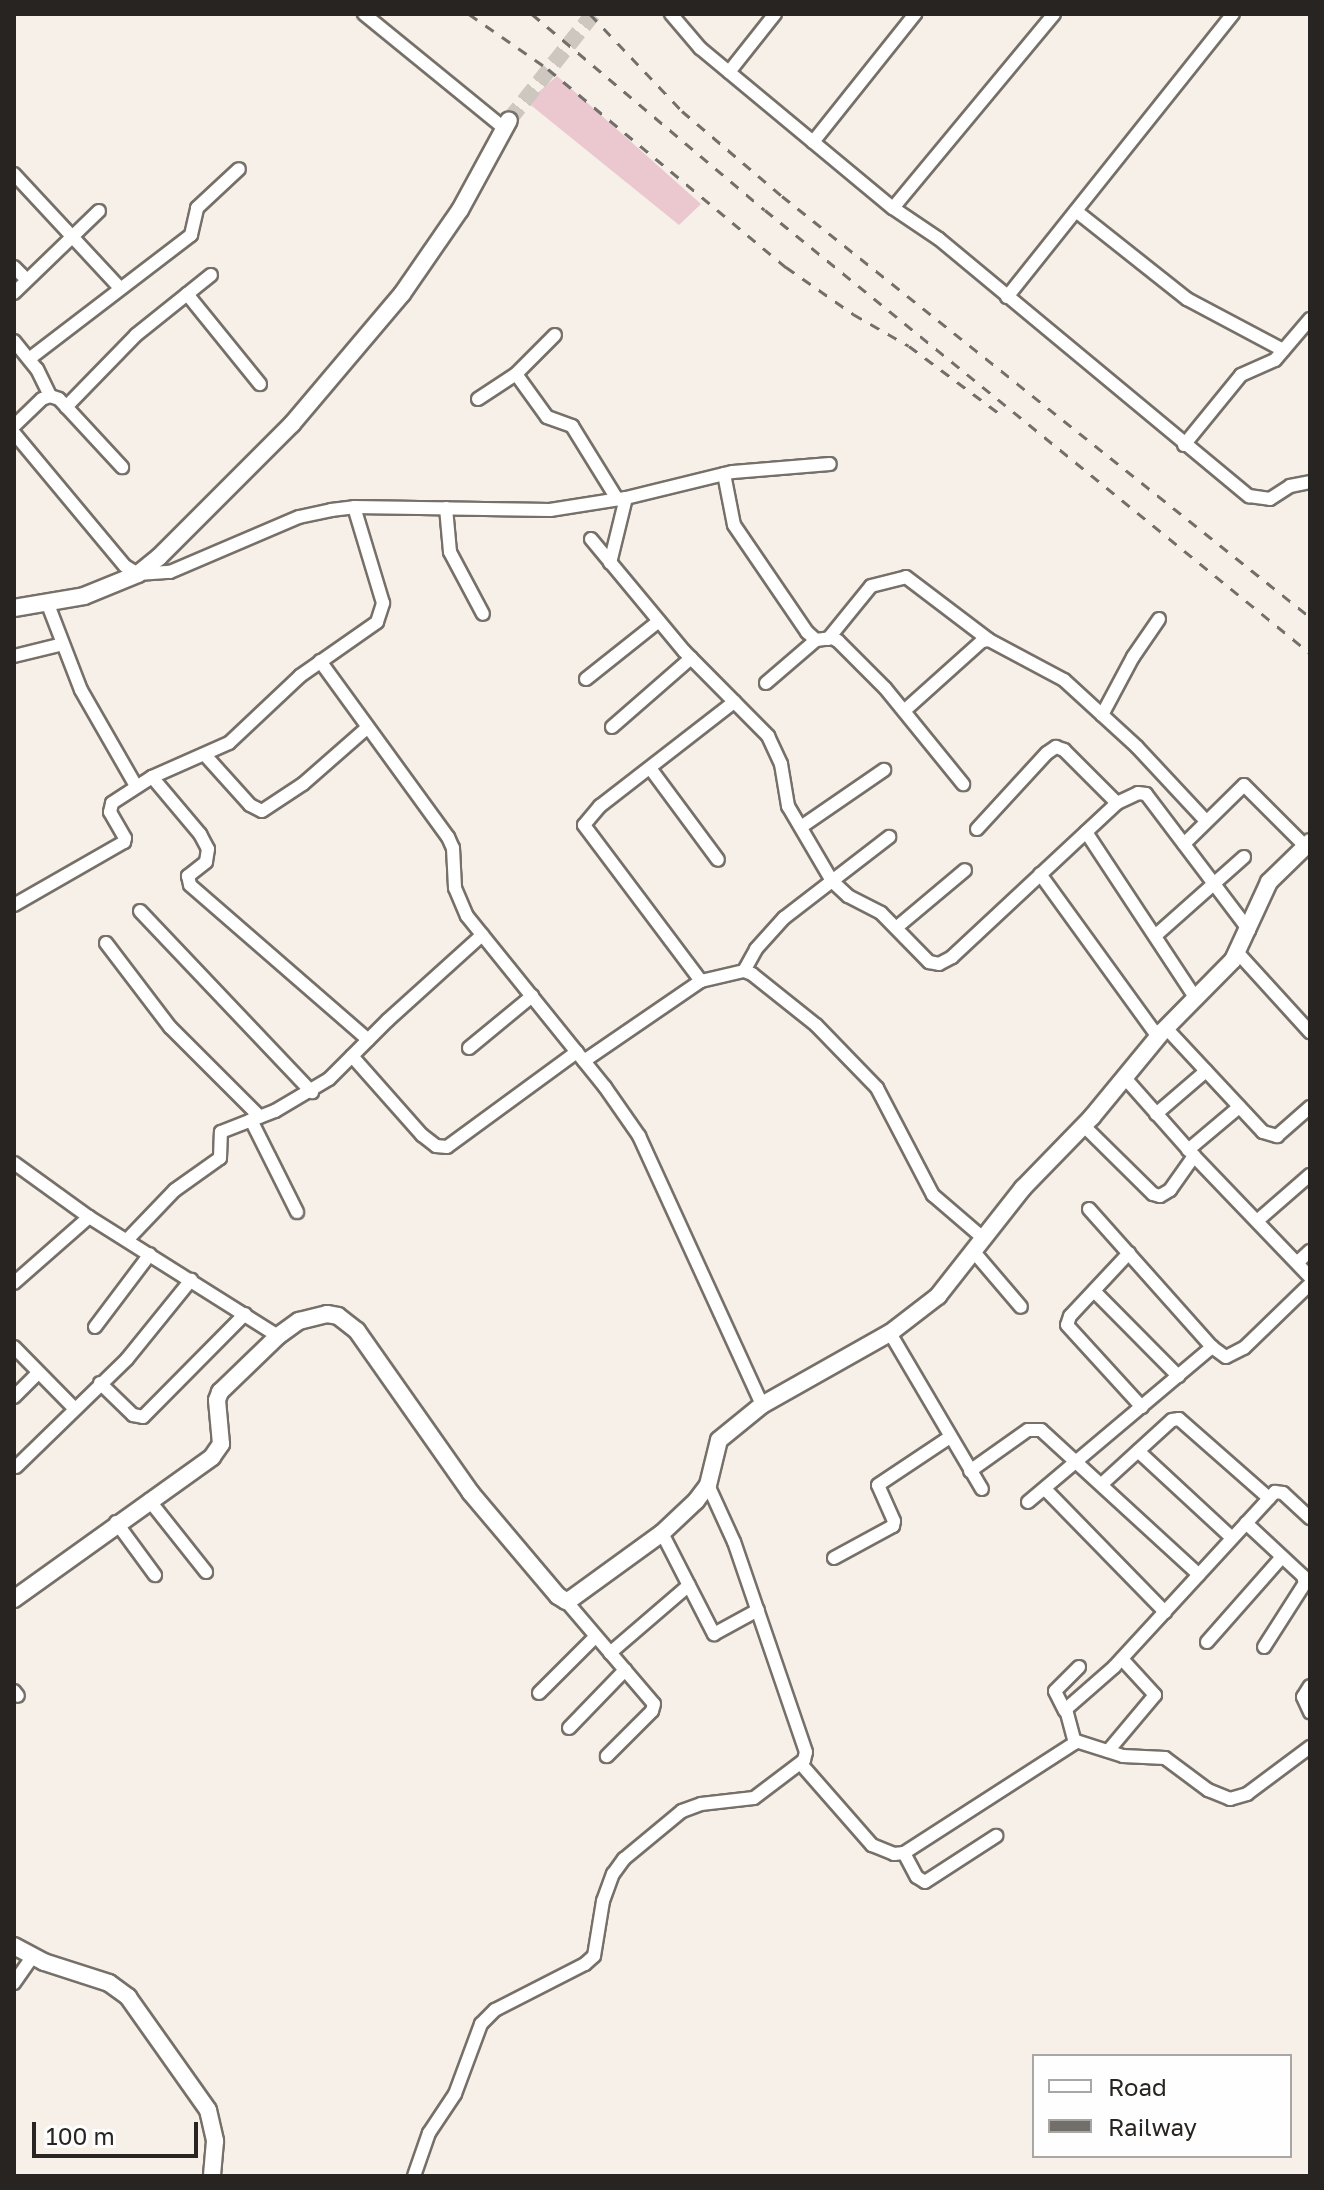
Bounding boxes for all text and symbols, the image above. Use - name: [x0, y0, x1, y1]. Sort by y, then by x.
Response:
- legend: [1032, 2054, 1292, 2158]
- text: Road: [1108, 2072, 1167, 2101]
- scale bar: [36, 2106, 202, 2156]
- text: Railway: [1108, 2112, 1197, 2141]
- text: 100 m: [46, 2121, 115, 2150]

